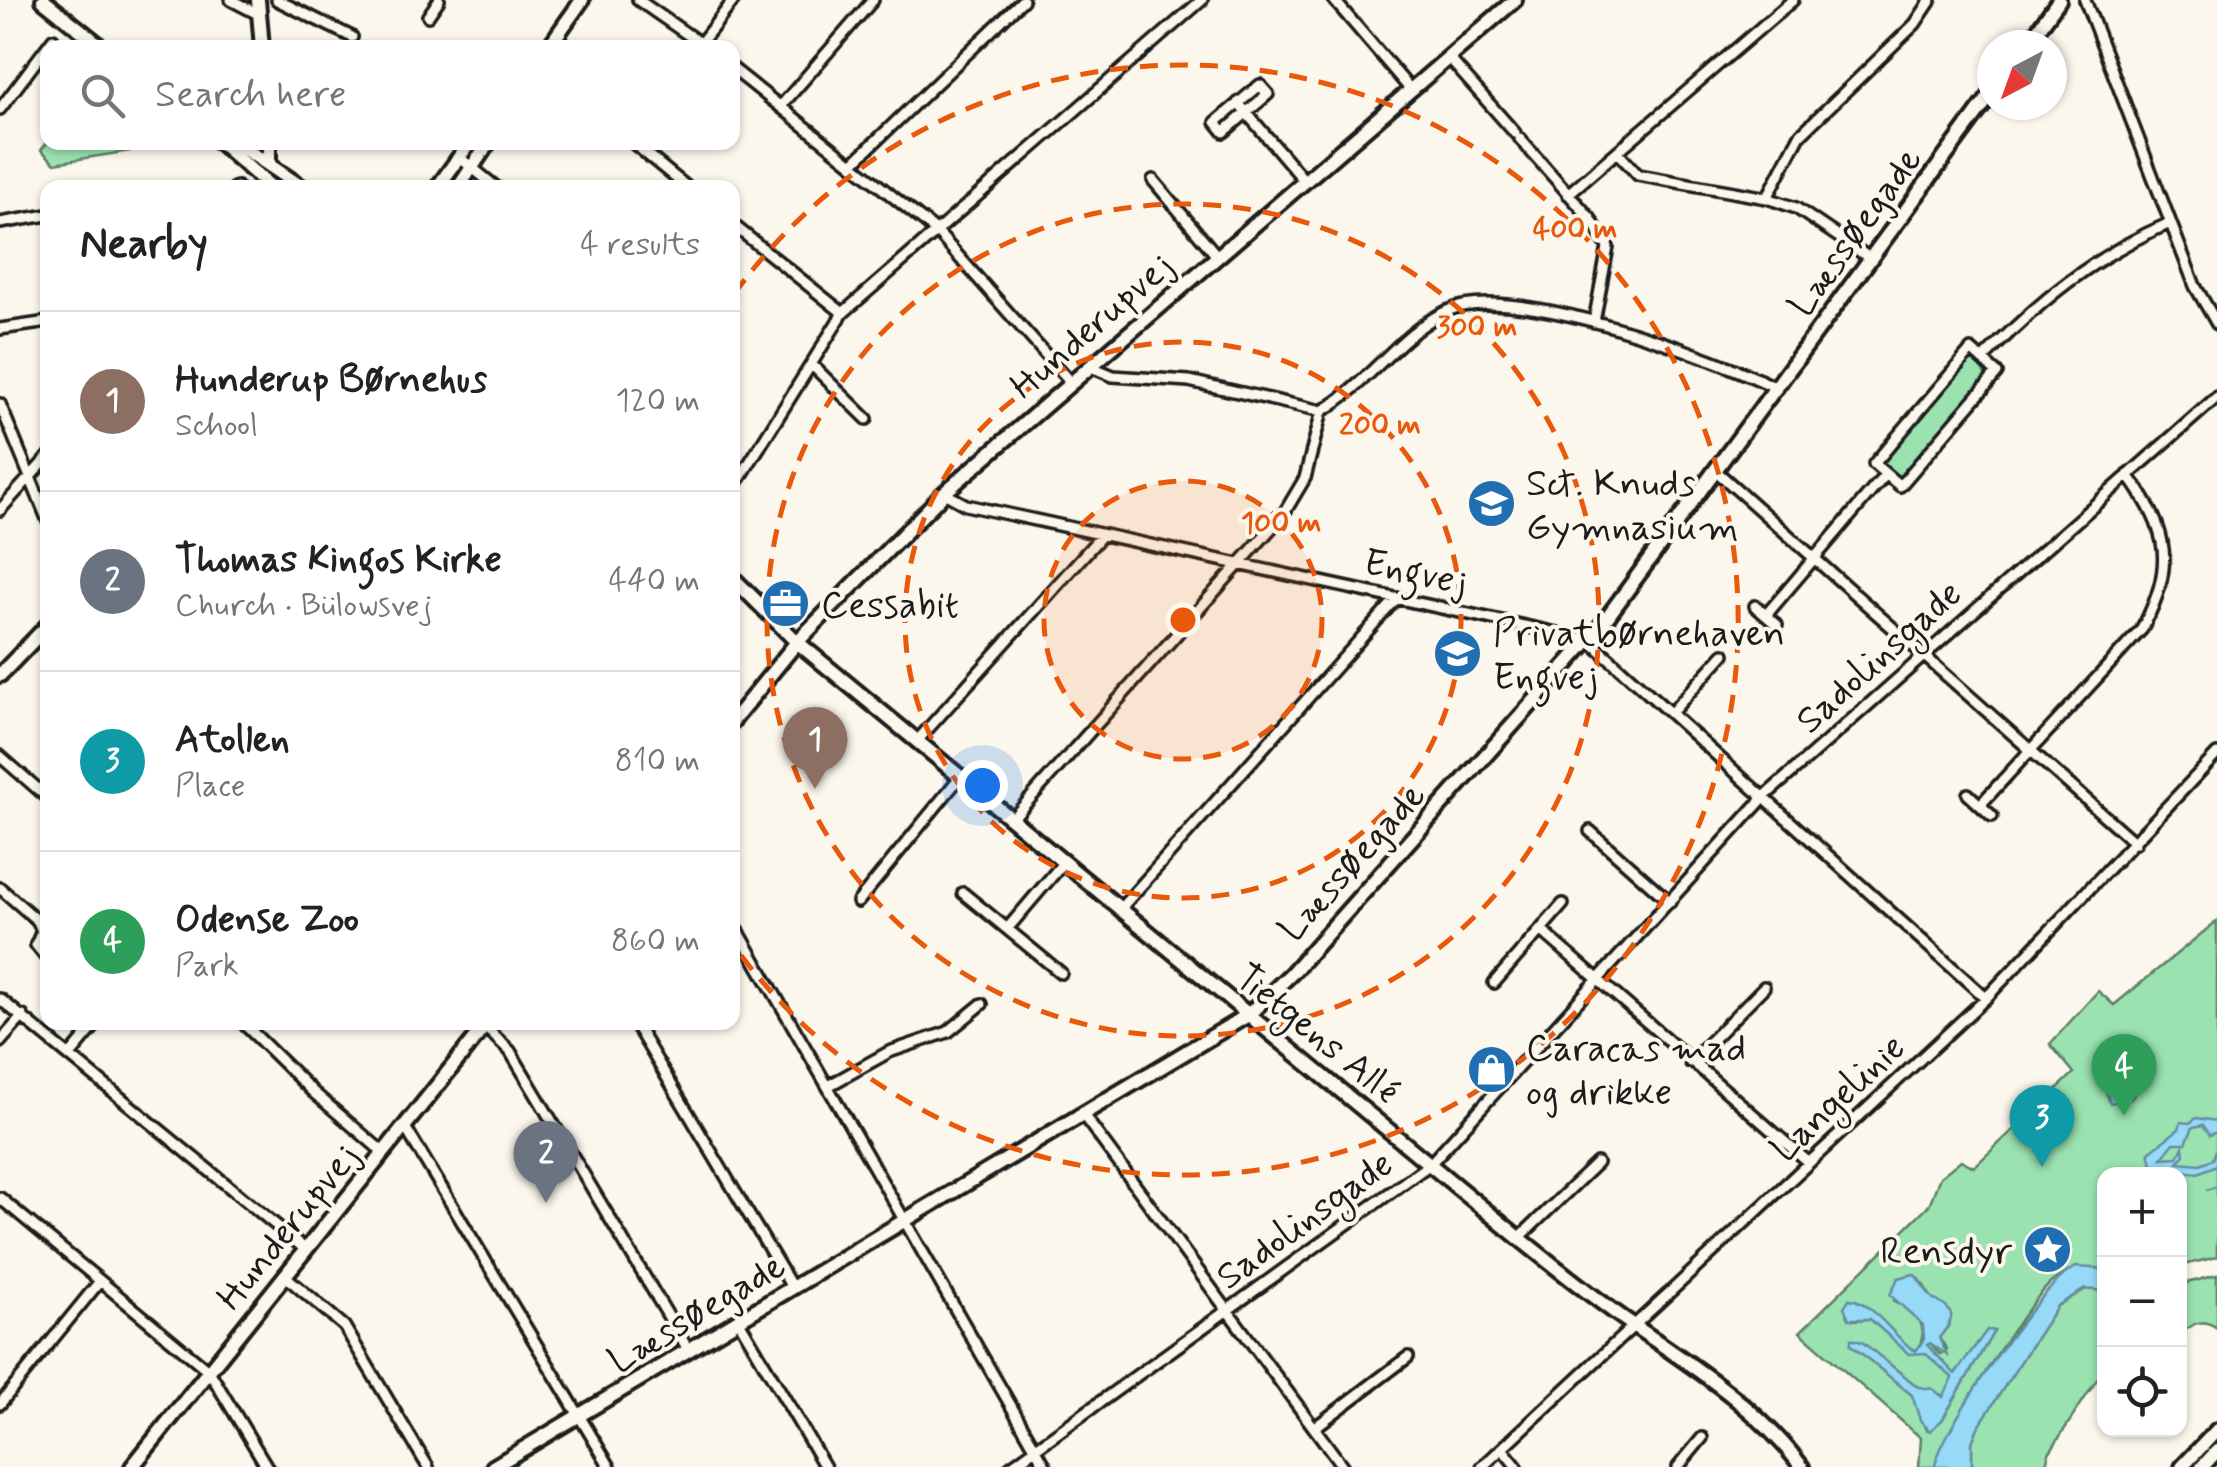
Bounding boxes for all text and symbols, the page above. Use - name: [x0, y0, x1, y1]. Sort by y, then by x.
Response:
- north arrow: [1977, 30, 2067, 120]
- search box: [40, 40, 740, 150]
- icon: search: [75, 68, 130, 123]
- text: Search here: [155, 71, 346, 120]
- street label: Læssøegade: [1778, 138, 1934, 327]
- text: 400 m: [1533, 210, 1617, 249]
- text: Nearby: [80, 218, 208, 273]
- text: 4 results: [580, 224, 700, 266]
- street label: Hunderupvej: [1001, 242, 1185, 411]
- text: 300 m: [1437, 308, 1517, 347]
- text: Hunderup Børnehus: [175, 356, 487, 405]
- text: 1: [105, 380, 120, 422]
- text: 120 m: [615, 380, 700, 422]
- text: School: [175, 405, 258, 447]
- text: 200 m: [1339, 406, 1421, 445]
- place label: Sct. Knuds Gymnasium: [1526, 460, 1739, 553]
- school or university icon: Sct. Knuds Gymnasium: [1465, 478, 1517, 530]
- text: 100 m: [1241, 504, 1321, 543]
- text: Thomas Kingos Kirke: [175, 536, 502, 585]
- street label: Engvej: [1358, 539, 1472, 612]
- text: 2: [105, 560, 120, 602]
- text: 440 m: [609, 560, 700, 602]
- street label: Sadolinsgade: [1786, 570, 1976, 748]
- office icon: Cessabit: [760, 578, 812, 630]
- place label: Cessabit: [821, 582, 959, 631]
- text: Church · Bülowsvej: [175, 585, 432, 627]
- centre of rings: [1165, 602, 1201, 638]
- place label: Privatbørnehaven Engvej: [1493, 610, 1785, 707]
- school or university icon: Privatbørnehaven Engvej: [1432, 628, 1484, 680]
- pin: 1: [782, 706, 848, 789]
- text: Atollen: [175, 716, 290, 765]
- text: 3: [105, 740, 120, 782]
- text: 810 m: [615, 740, 700, 782]
- your location: [957, 760, 1008, 811]
- text: Place: [175, 765, 245, 807]
- street label: Læssøegade: [1268, 773, 1437, 953]
- text: Odense Zoo: [175, 896, 359, 945]
- text: 4: [103, 920, 122, 962]
- text: 860 m: [611, 920, 700, 962]
- text: Park: [175, 945, 239, 987]
- street label: Tietgens Allé: [1221, 953, 1409, 1119]
- street label: Langelinie: [1761, 1024, 1919, 1177]
- place label: Caracas mad og drikke: [1526, 1025, 1746, 1118]
- pin: 4: [2092, 1034, 2156, 1116]
- shop icon: Caracas mad og drikke: [1465, 1043, 1517, 1095]
- pin: 3: [2010, 1084, 2074, 1167]
- pin: 2: [514, 1120, 578, 1203]
- street label: Hunderupvej: [207, 1134, 371, 1321]
- street label: Sadolinsgade: [1207, 1140, 1406, 1305]
- map controls: [2097, 1167, 2187, 1437]
- button: +: [2097, 1167, 2187, 1257]
- place icon: Rensdyr: [2021, 1224, 2073, 1276]
- place label: Rensdyr: [1880, 1228, 2012, 1277]
- street label: Læssøegade: [600, 1242, 795, 1386]
- button: −: [2097, 1257, 2187, 1347]
- button: locate: [2097, 1347, 2187, 1437]

